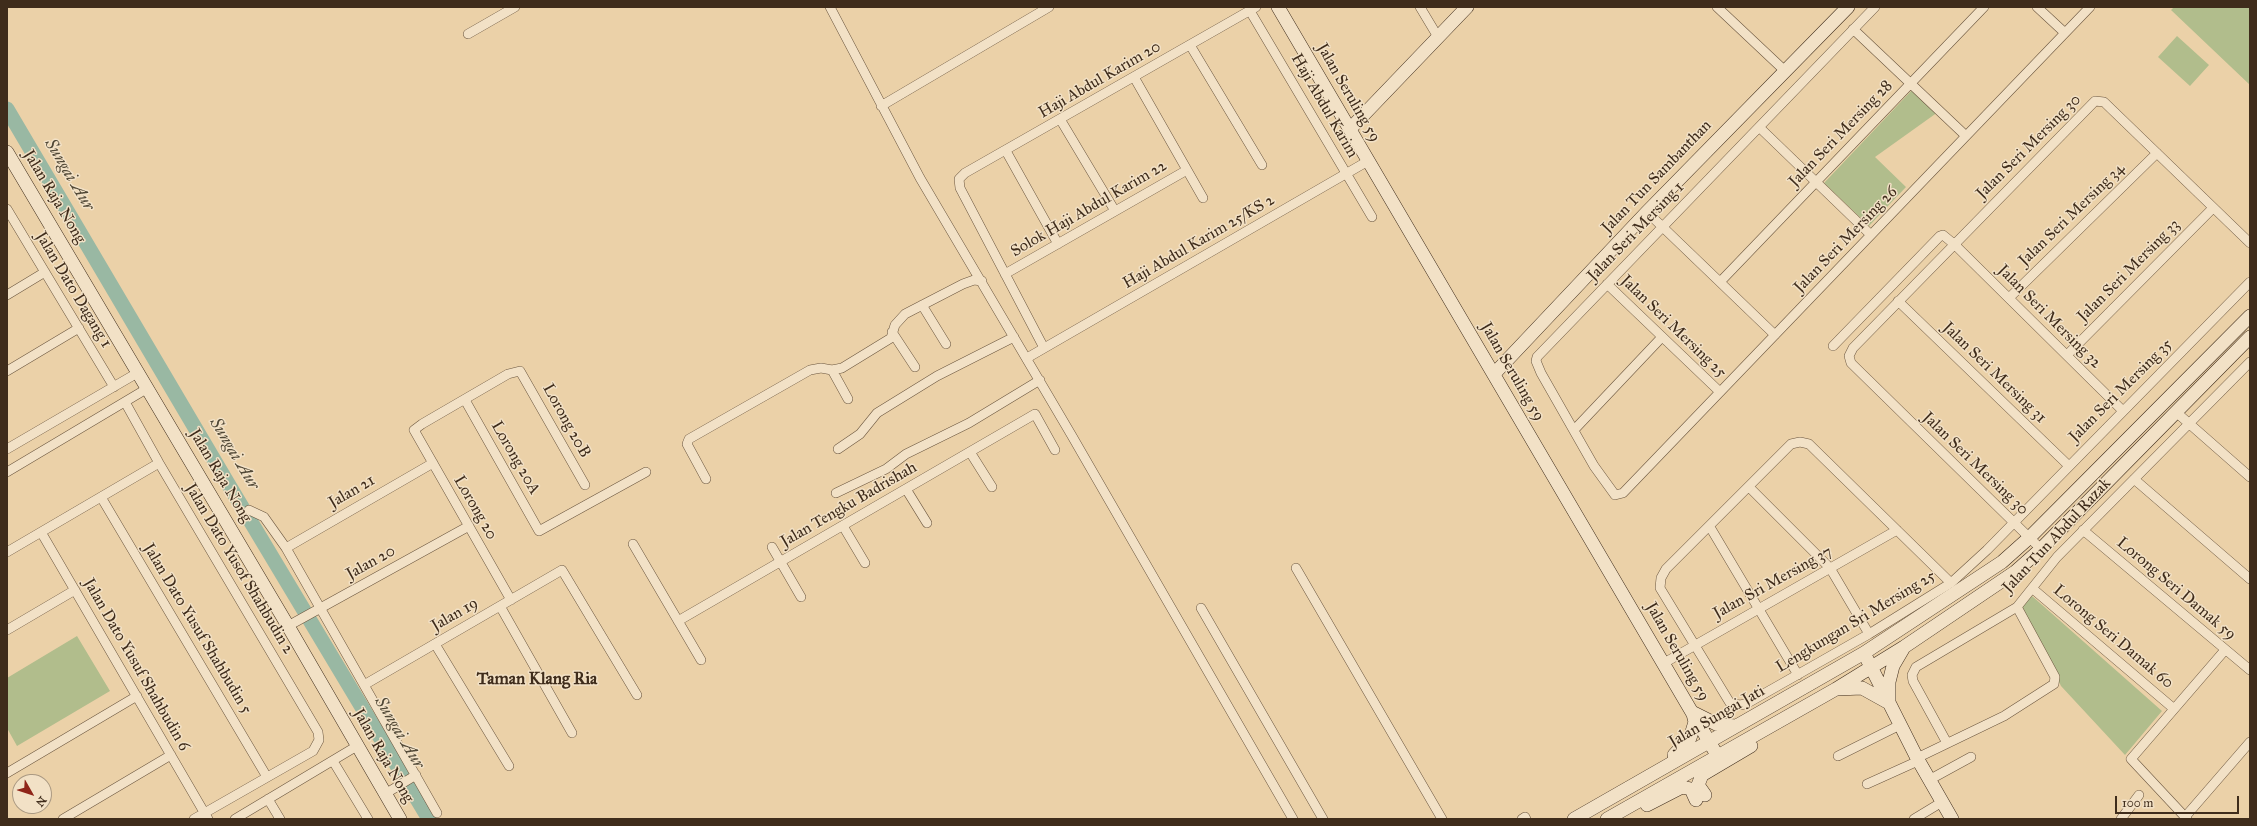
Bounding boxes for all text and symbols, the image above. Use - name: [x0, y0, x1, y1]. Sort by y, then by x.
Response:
- street label: Haji Abdul Karim 20: [1036, 37, 1164, 123]
- street label: Jalan Seruling 59: [1312, 40, 1384, 146]
- street label: Haji Abdul Karim: [1286, 50, 1362, 162]
- street label: Jalan Seri Mersing 28: [1785, 77, 1897, 191]
- street label: Jalan Seri Mersing 30: [1973, 91, 2085, 203]
- street label: Jalan Tun Sambanthan: [1598, 116, 1716, 238]
- water label: Sungai Aur: [40, 135, 98, 215]
- street label: Jalan Raja Nong: [19, 147, 89, 247]
- street label: Solok Haji Abdul Karim 22: [1008, 156, 1170, 262]
- street label: Jalan Seri Mersing 34: [2015, 160, 2129, 270]
- street label: Jalan Seri Mersing 1: [1584, 178, 1688, 286]
- street label: Jalan Seri Mersing 26: [1790, 183, 1902, 297]
- street label: Haji Abdul Karim 25/KS 2: [1120, 191, 1278, 293]
- street label: Jalan Seri Mersing 33: [2074, 216, 2184, 326]
- street label: Jalan Dato Dagang 1: [31, 228, 115, 352]
- street label: Jalan Seri Mersing 32: [1993, 261, 2105, 373]
- street label: Jalan Seri Mersing 25: [1616, 272, 1730, 382]
- street label: Jalan Seri Mersing 31: [1938, 318, 2050, 428]
- street label: Jalan Seruling 59: [1476, 319, 1548, 425]
- street label: Jalan Seri Mersing 35: [2065, 335, 2177, 447]
- street label: Lorong 20B: [538, 381, 594, 461]
- street label: Jalan Seri Mersing 30: [1918, 408, 2032, 520]
- water label: Sungai Aur: [205, 414, 263, 494]
- street label: Lorong 20A: [486, 418, 544, 498]
- street label: Jalan Raja Nong: [185, 426, 255, 526]
- street label: Jalan Tengku Badrishah: [778, 458, 920, 552]
- street label: Jalan 21: [325, 471, 379, 513]
- street label: Lorong 20: [449, 473, 501, 543]
- street label: Jalan Tun Abdul Razak: [1999, 475, 2115, 597]
- street label: Jalan Dato Yusof Shahbudin 2: [180, 480, 298, 658]
- street label: Lorong Seri Damak 59: [2112, 533, 2240, 645]
- street label: Jalan Dato Yusuf Shahbudin 5: [138, 540, 256, 718]
- street label: Jalan 20: [343, 542, 399, 584]
- street label: Jalan Sri Mersing 37: [1710, 542, 1836, 624]
- street label: Lengkungan Sri Mersing 25: [1773, 567, 1939, 677]
- street label: Jalan Dato Yusuf Shahbudin 6: [79, 575, 193, 755]
- street label: Lorong Seri Damak 60: [2049, 581, 2177, 693]
- street label: Jalan 19: [428, 594, 482, 636]
- street label: Jalan Seruling 59: [1641, 599, 1713, 705]
- district label: Taman Klang Ria: [477, 670, 597, 690]
- street label: Jalan Sungai Jati: [1666, 682, 1768, 752]
- water label: Sungai Aur: [370, 693, 428, 773]
- street label: Jalan Raja Nong: [348, 705, 418, 807]
- north arrow: [12, 774, 52, 814]
- scale bar: [2117, 788, 2241, 814]
- text: N: [33, 794, 49, 809]
- text: 100 m: [2122, 796, 2153, 810]

